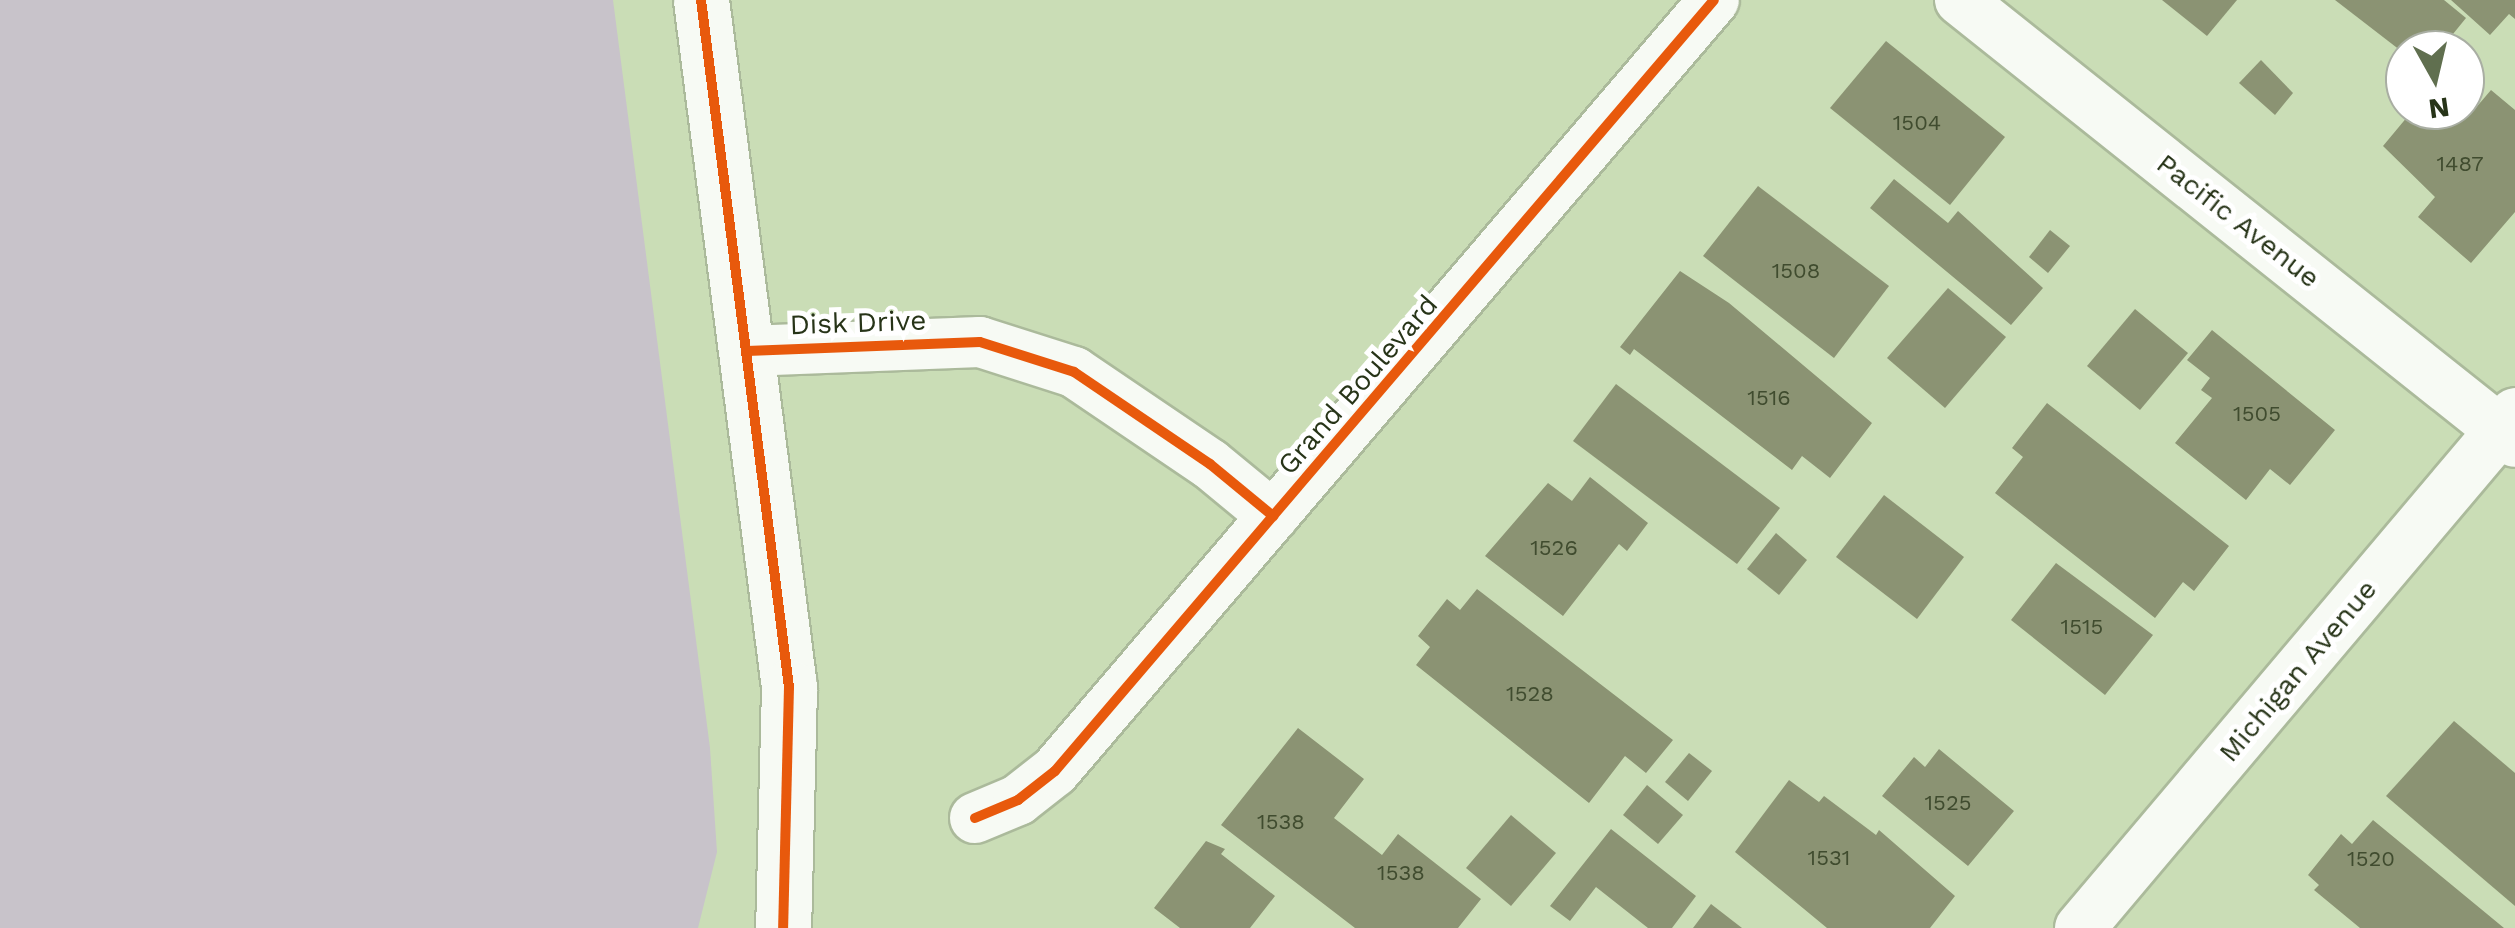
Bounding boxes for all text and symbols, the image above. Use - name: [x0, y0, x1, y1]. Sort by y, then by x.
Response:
- north arrow: [2385, 30, 2485, 130]
- text: N: [2426, 90, 2452, 126]
- house number: 1504: [1893, 110, 1941, 136]
- street label: Pacific Avenue: [2149, 147, 2327, 295]
- house number: 1487: [2436, 151, 2484, 177]
- house number: 1508: [1772, 258, 1820, 284]
- street label: Grand Boulevard: [1271, 288, 1445, 482]
- street label: Disk Drive: [789, 304, 927, 342]
- house number: 1516: [1747, 385, 1791, 411]
- house number: 1505: [2233, 401, 2281, 427]
- house number: 1526: [1530, 535, 1578, 561]
- street label: Michigan Avenue: [2212, 573, 2384, 769]
- house number: 1515: [2061, 614, 2103, 640]
- house number: 1528: [1506, 681, 1554, 707]
- house number: 1525: [1924, 790, 1972, 816]
- house number: 1538: [1257, 809, 1305, 835]
- house number: 1531: [1808, 845, 1850, 871]
- house number: 1520: [2347, 846, 2395, 872]
- house number: 1538: [1377, 860, 1425, 886]

